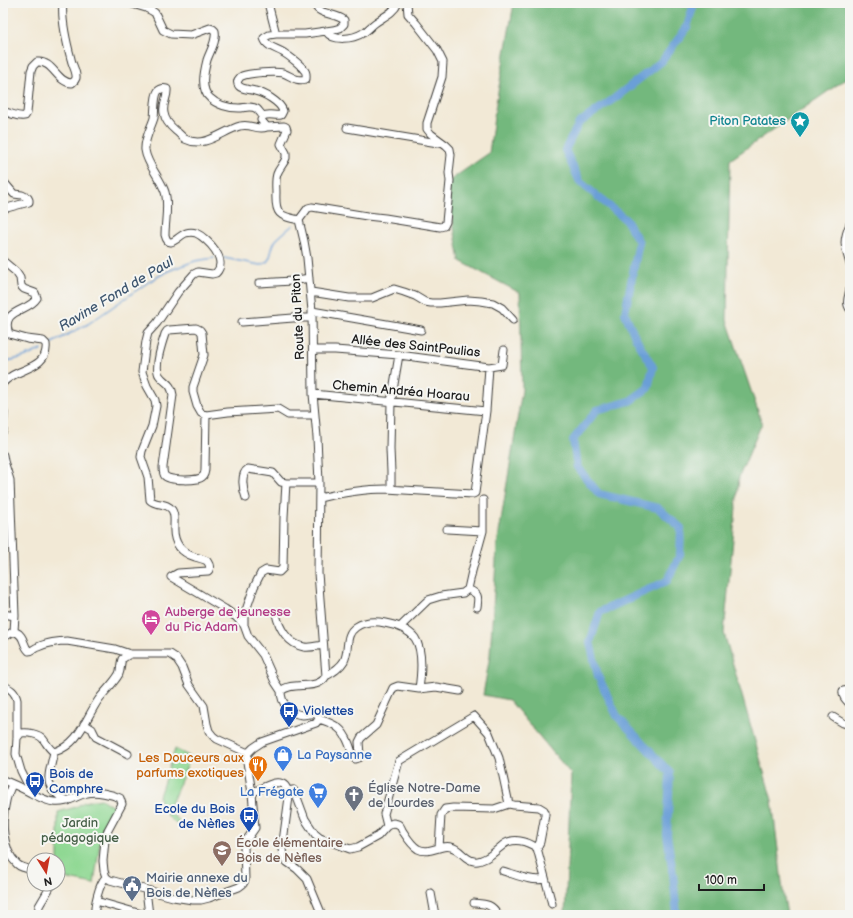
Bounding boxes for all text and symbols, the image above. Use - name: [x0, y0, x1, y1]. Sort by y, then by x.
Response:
- place icon: Piton Patates: [789, 110, 811, 138]
- place label: Piton Patates: [709, 113, 787, 129]
- water label: Ravine Fond de Paul: [56, 253, 177, 335]
- street label: Route du Piton: [288, 273, 308, 361]
- street label: Allée des SaintPaulias: [351, 331, 482, 361]
- street label: Chemin Andréa Hoarau: [332, 377, 470, 405]
- place label: Auberge de jeunesse du Pic Adam: [165, 604, 291, 635]
- hotel icon: Auberge de jeunesse du Pic Adam: [140, 608, 162, 636]
- bus stop icon: Violettes: [278, 700, 300, 728]
- place label: Violettes: [303, 703, 354, 719]
- shop icon: La Paysanne: [272, 744, 294, 772]
- place label: La Paysanne: [297, 747, 372, 763]
- place label: Les Douceurs aux parfums exotiques: [136, 750, 245, 781]
- restaurant icon: Les Douceurs aux parfums exotiques: [247, 754, 269, 782]
- place label: Bois de Camphre: [49, 766, 104, 797]
- bus stop icon: Bois de Camphre: [24, 770, 46, 798]
- place label: Église Notre-Dame de Lourdes: [368, 780, 481, 811]
- supermarket icon: La Frégate: [307, 781, 329, 809]
- place label: La Frégate: [240, 784, 304, 800]
- church icon: Église Notre-Dame de Lourdes: [343, 784, 365, 812]
- place label: Ecole du Bois de Nèfles: [154, 801, 236, 832]
- bus stop icon: Ecole du Bois de Nèfles: [238, 805, 260, 833]
- park label: Jardin pédagogique: [41, 815, 119, 846]
- place label: École élémentaire Bois de Nèfles: [236, 835, 343, 866]
- school or university icon: École élémentaire Bois de Nèfles: [211, 839, 233, 867]
- north arrow: [26, 852, 66, 892]
- scale bar: [699, 866, 764, 892]
- place label: Mairie annexe du Bois de Nèfles: [146, 870, 248, 901]
- text: 100 m: [705, 873, 737, 888]
- text: N: [43, 874, 53, 888]
- public building icon: Mairie annexe du Bois de Nèfles: [121, 874, 143, 902]

